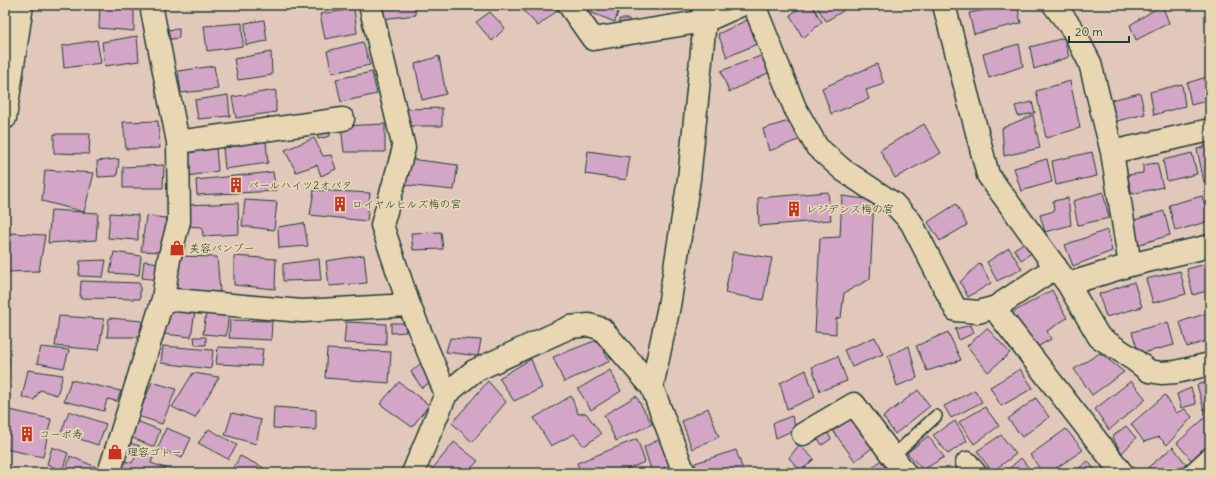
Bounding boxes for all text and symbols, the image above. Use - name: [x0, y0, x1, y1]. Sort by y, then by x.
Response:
- scale bar: [1069, 18, 1129, 44]
- text: 20 m: [1075, 24, 1103, 39]
- building icon: パールハイツ2オバタ: [227, 176, 245, 194]
- place label: パールハイツ2オバタ: [248, 178, 352, 192]
- building icon: ロイヤルヒルズ梅の宮: [331, 195, 349, 213]
- place label: ロイヤルヒルズ梅の宮: [352, 197, 462, 211]
- building icon: レジデンス梅の宮: [785, 200, 803, 218]
- place label: レジデンス梅の宮: [806, 202, 894, 216]
- shop icon: 美容バンブー: [168, 239, 186, 257]
- place label: 美容バンブー: [189, 241, 254, 255]
- building icon: コーポ寿: [18, 425, 36, 443]
- place label: コーポ寿: [39, 427, 83, 441]
- shop icon: 理容ゴトー: [106, 443, 124, 461]
- place label: 理容ゴトー: [127, 445, 182, 459]

